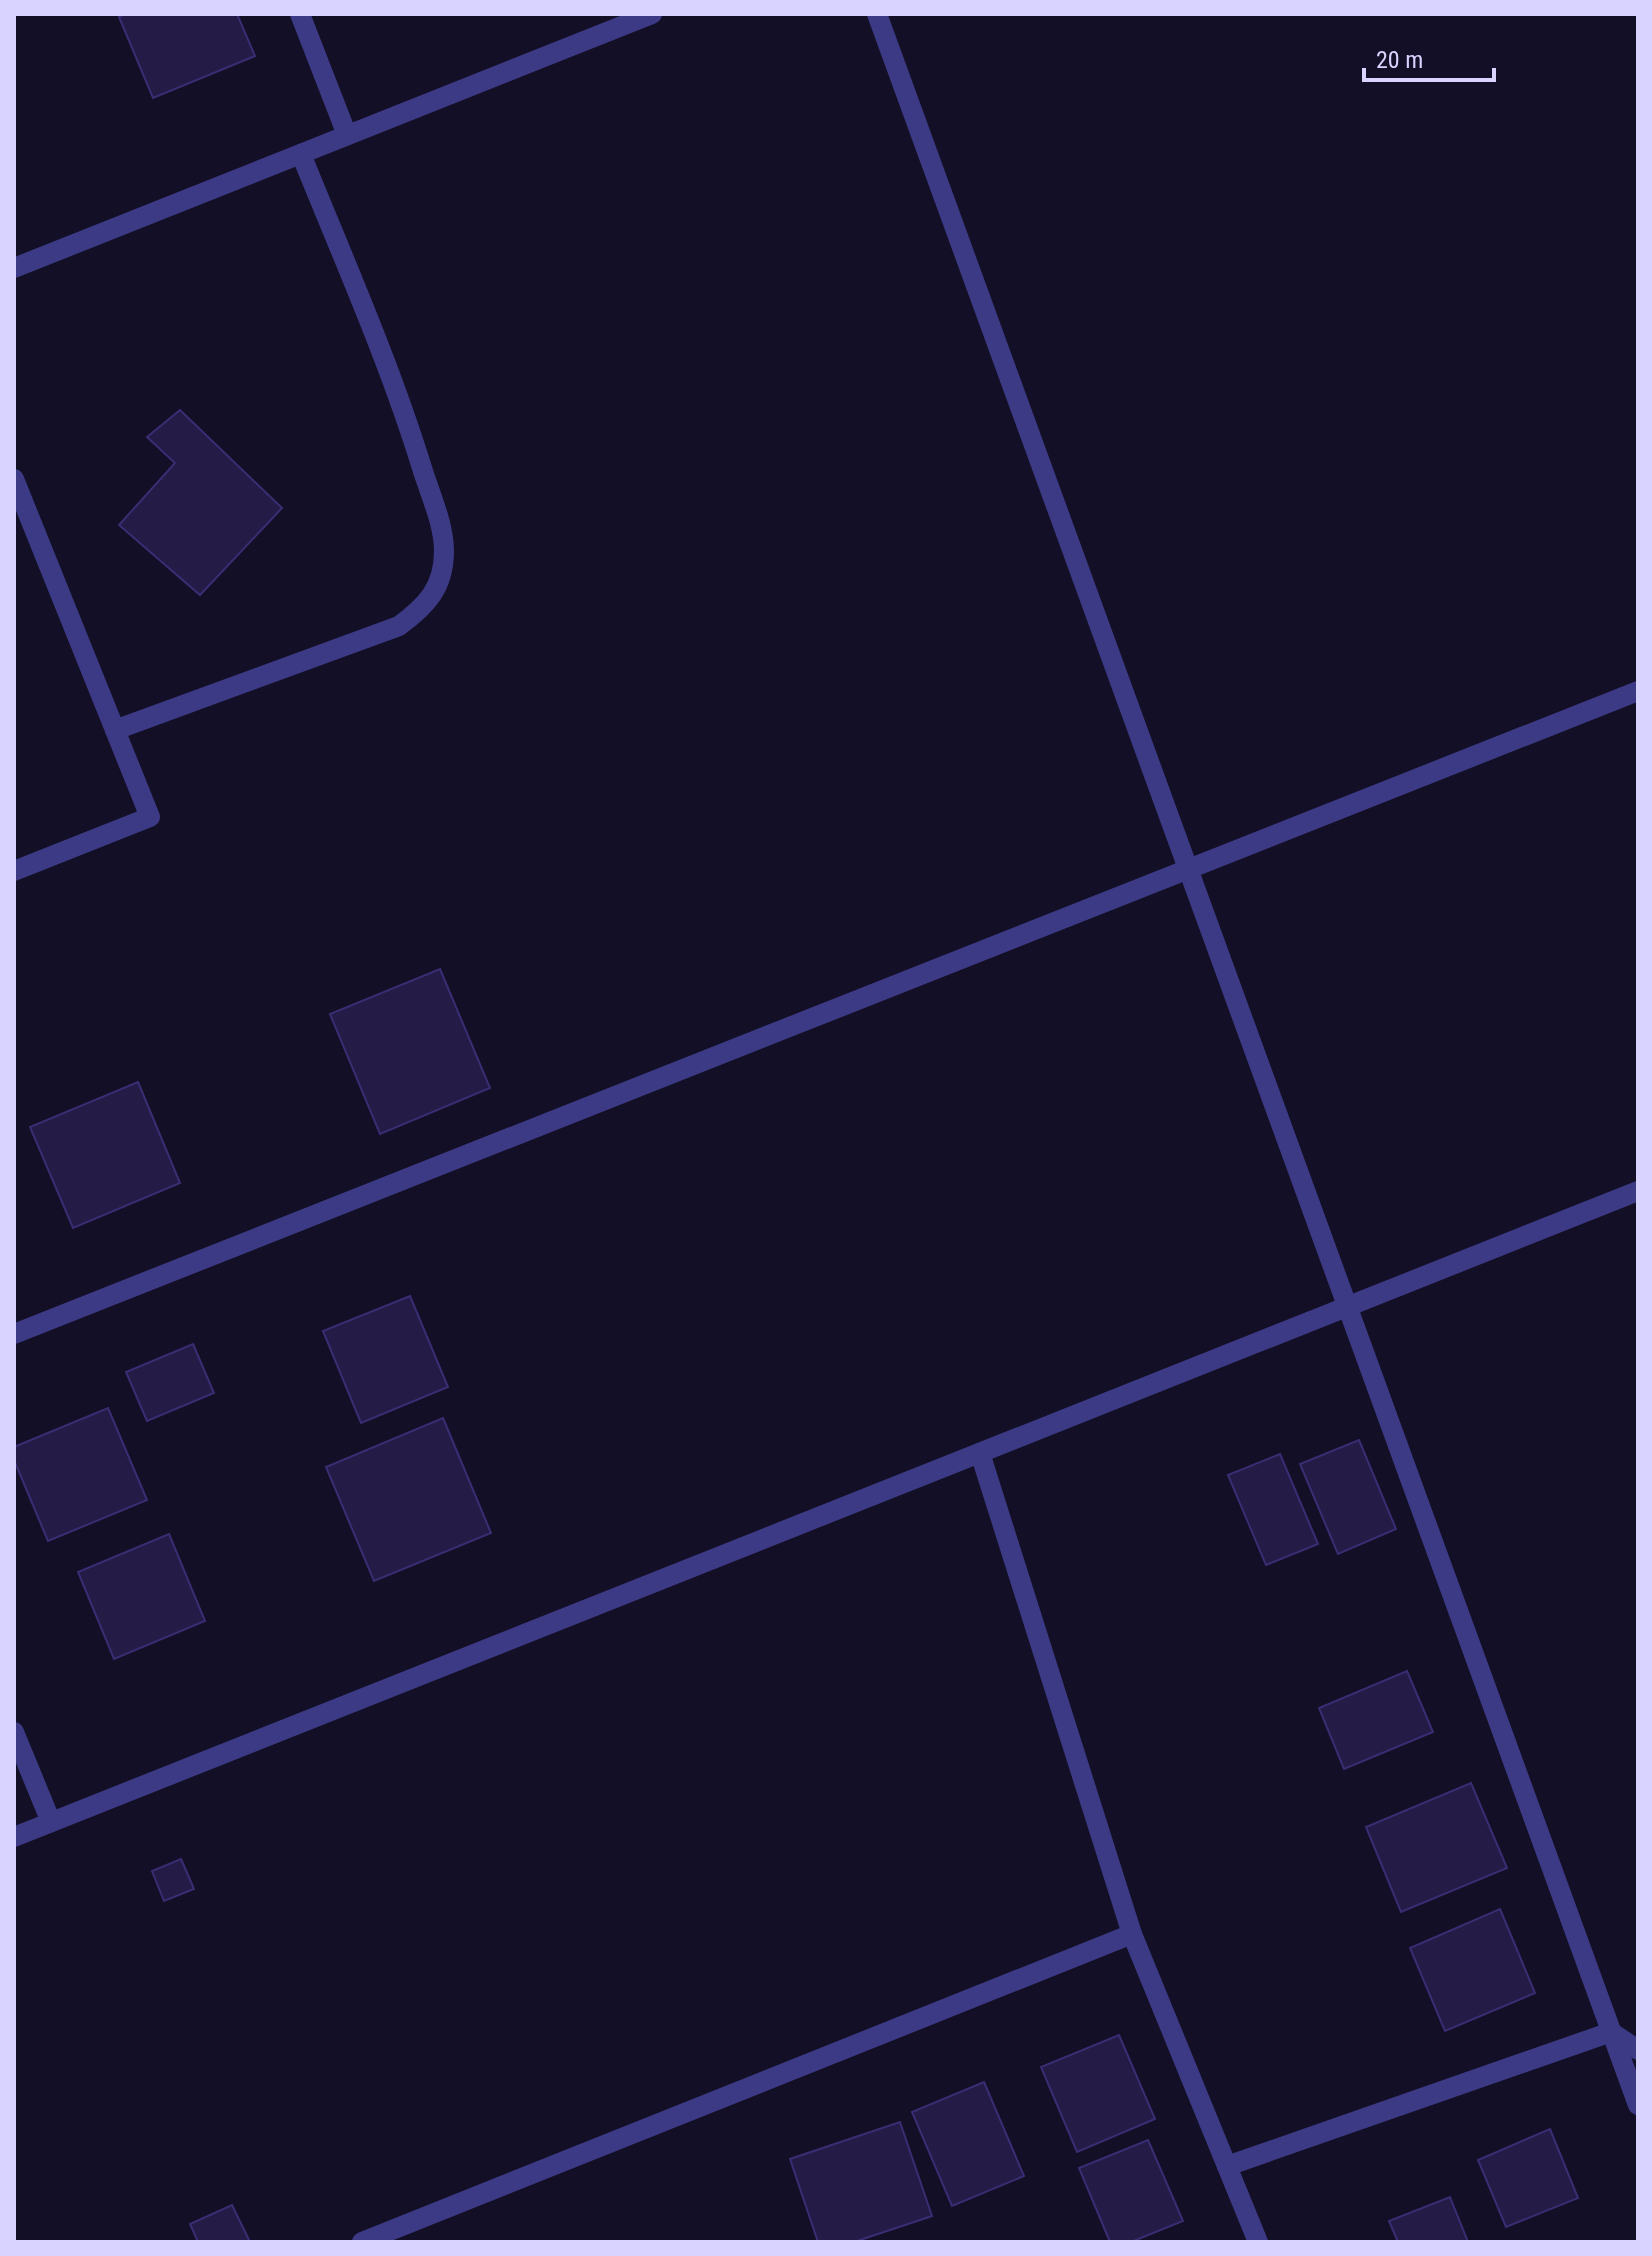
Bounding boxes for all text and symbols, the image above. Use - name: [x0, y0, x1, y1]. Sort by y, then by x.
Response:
- scale bar: [1364, 32, 1494, 82]
- text: 20 m: [1376, 46, 1423, 74]

